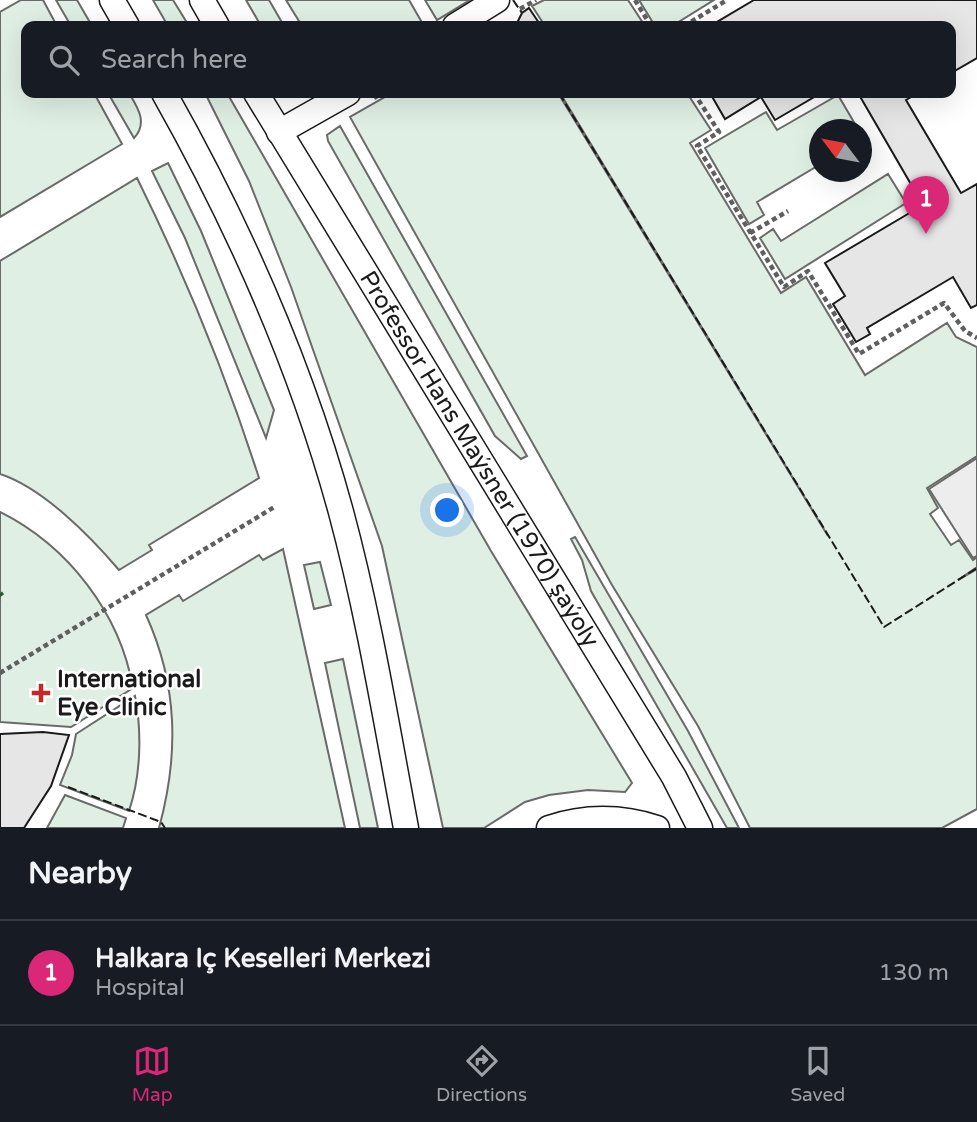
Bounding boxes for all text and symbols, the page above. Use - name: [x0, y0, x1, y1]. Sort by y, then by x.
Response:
- search box: [21, 21, 956, 98]
- icon: search: [45, 41, 83, 79]
- text: Search here: [101, 44, 247, 75]
- north arrow: [809, 119, 872, 182]
- pin: 1: [903, 176, 949, 234]
- street label: Professor Hans Maýsner (1970) şaýoly: [354, 266, 606, 653]
- your location: [430, 493, 464, 527]
- place label: International Eye Clinic: [57, 665, 201, 722]
- marker: International Eye Clinic: [31, 683, 51, 703]
- text: Nearby: [28, 855, 132, 892]
- text: Halkara Iç Keselleri Merkezi: [95, 943, 431, 974]
- text: 1: [44, 959, 58, 987]
- text: 130 m: [879, 959, 949, 987]
- text: Hospital: [95, 974, 185, 1002]
- tab: Map: [132, 1042, 173, 1106]
- tab: Directions: [436, 1042, 527, 1106]
- tab: Saved: [790, 1042, 845, 1106]

